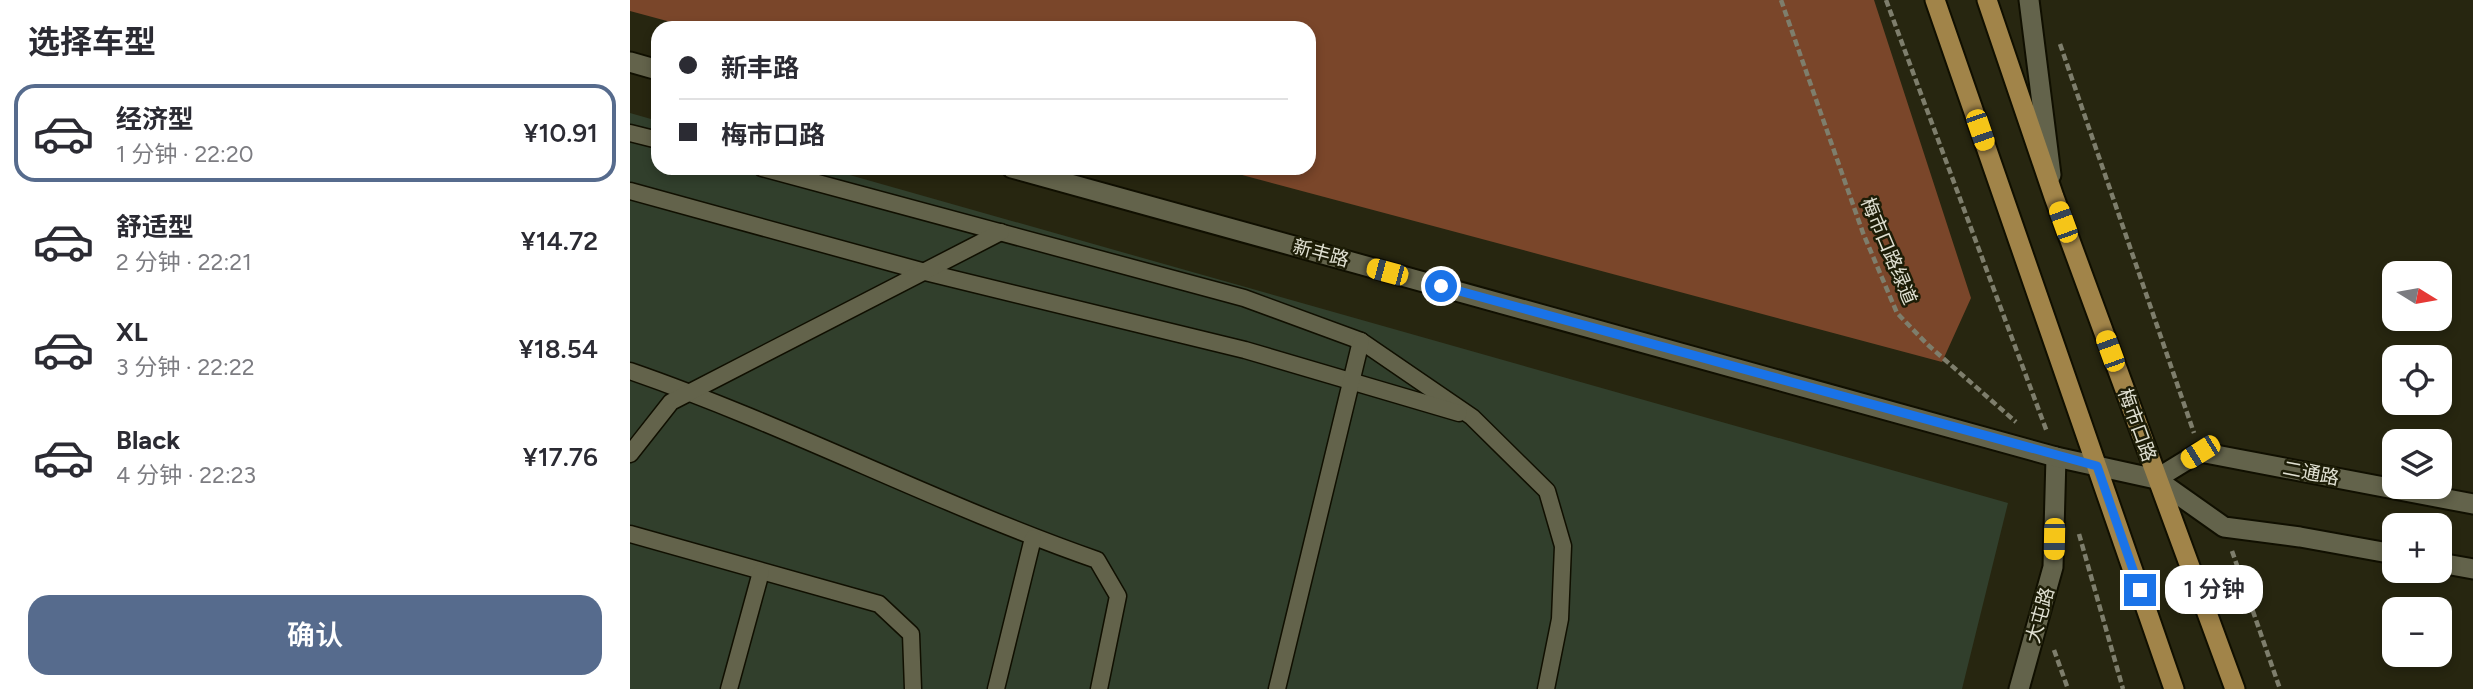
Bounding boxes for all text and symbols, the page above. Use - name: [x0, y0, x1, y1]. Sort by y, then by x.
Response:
- text: 选择车型: [28, 23, 156, 61]
- text: 新丰路: [721, 52, 799, 84]
- icon: car: [32, 102, 95, 165]
- text: 经济型: [116, 103, 194, 135]
- car: [1964, 107, 1997, 153]
- text: ¥10.91: [524, 117, 598, 149]
- text: 梅市口路: [721, 119, 825, 151]
- text: 1 分钟 · 22:20: [116, 140, 254, 168]
- street label: 梅市口路绿道: [1856, 194, 1922, 308]
- car: [2046, 199, 2081, 245]
- icon: car: [32, 210, 95, 273]
- text: 舒适型: [116, 211, 194, 243]
- text: ¥14.72: [521, 225, 598, 257]
- street label: 新丰路: [1290, 235, 1352, 271]
- text: 2 分钟 · 22:21: [116, 248, 252, 276]
- car: [1364, 256, 1411, 288]
- north arrow: [2382, 261, 2452, 331]
- map controls: [2382, 261, 2452, 667]
- route start: [1425, 270, 1457, 302]
- text: XL: [116, 316, 148, 348]
- icon: car: [32, 318, 95, 381]
- car: [2093, 328, 2128, 374]
- text: ¥18.54: [519, 333, 598, 365]
- button: locate: [2382, 345, 2452, 415]
- text: 3 分钟 · 22:22: [116, 353, 255, 381]
- street label: 梅市口路: [2113, 385, 2161, 465]
- text: Black: [116, 424, 180, 456]
- icon: car: [32, 426, 95, 489]
- button: layers: [2382, 429, 2452, 499]
- car: [2177, 432, 2224, 472]
- text: ¥17.76: [523, 441, 598, 473]
- street label: 二通路: [2281, 456, 2341, 490]
- text: 4 分钟 · 22:23: [116, 461, 256, 489]
- button: +: [2382, 513, 2452, 583]
- car: [2044, 518, 2065, 560]
- callout: 1 分钟: [2164, 566, 2262, 614]
- route end: [2124, 574, 2156, 606]
- text: 1 分钟: [2183, 575, 2245, 603]
- street label: 大屯路: [2021, 584, 2059, 646]
- button: 确认: [28, 595, 602, 675]
- button: −: [2382, 597, 2452, 667]

